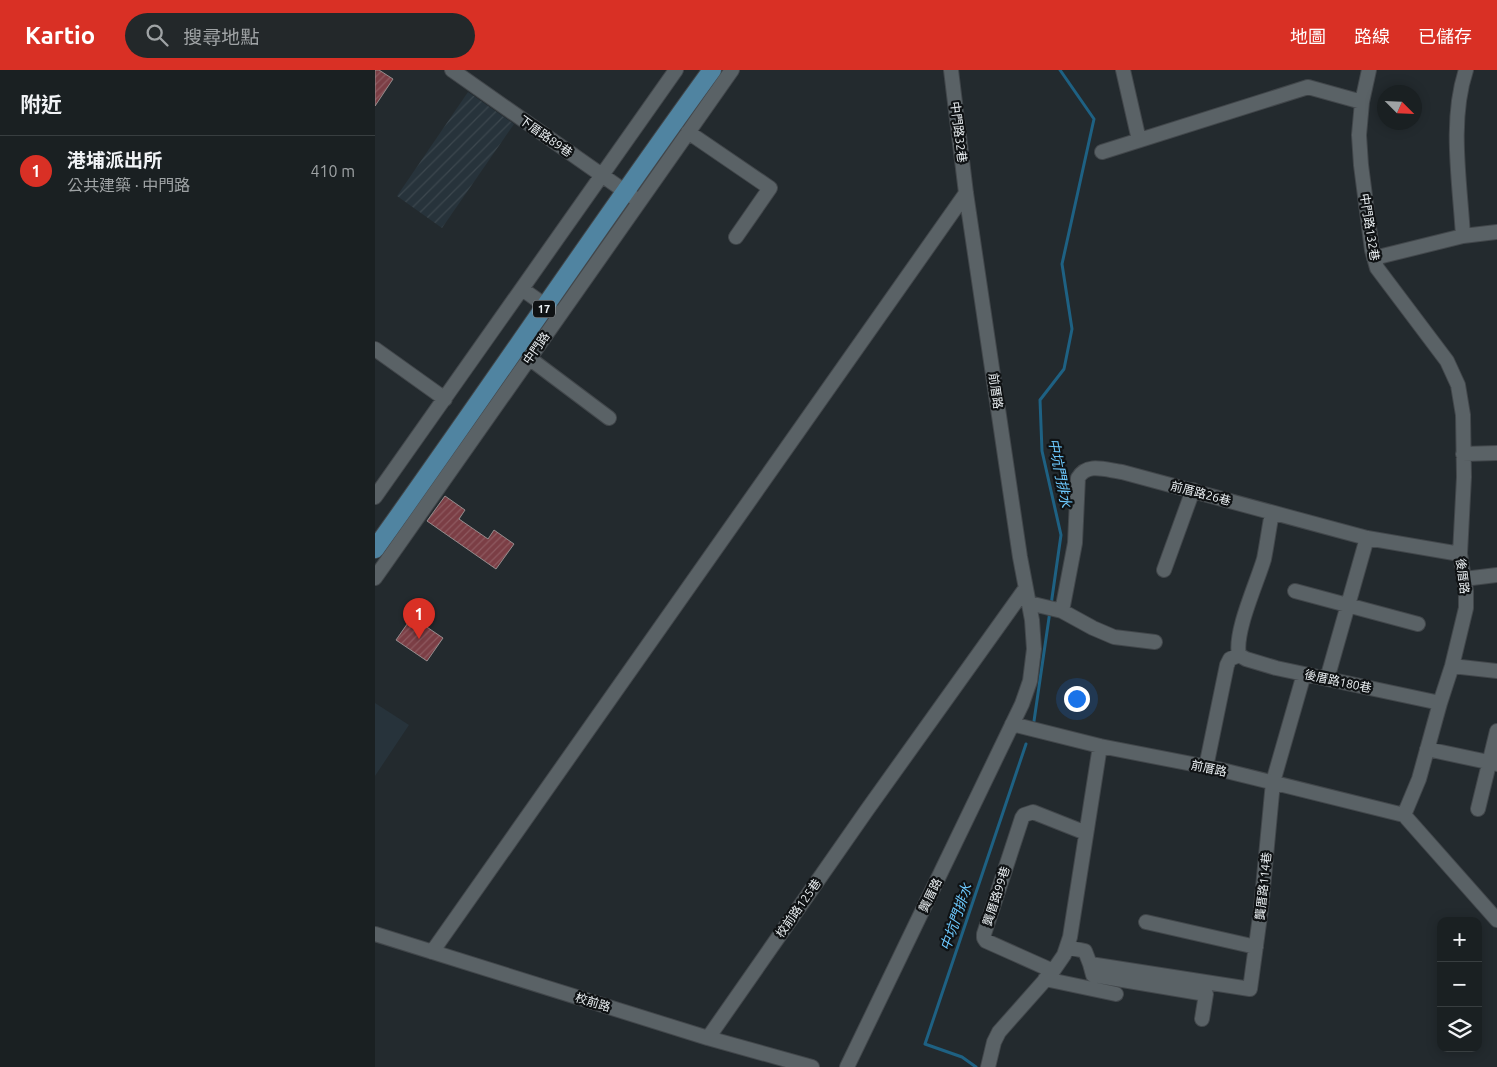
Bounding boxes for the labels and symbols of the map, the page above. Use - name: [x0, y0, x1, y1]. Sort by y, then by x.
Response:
- north arrow: [1377, 85, 1422, 130]
- street label: 中門路32巷: [949, 101, 969, 163]
- street label: 下厝路89巷: [517, 113, 575, 159]
- street label: 中門路132巷: [1358, 192, 1382, 262]
- road number: 17: [533, 300, 555, 318]
- street label: 中門路: [520, 330, 552, 366]
- street label: 前厝路: [987, 372, 1005, 410]
- water label: 中坑門排水: [1045, 437, 1075, 510]
- street label: 前厝路26巷: [1170, 479, 1232, 507]
- street label: 後厝路: [1454, 557, 1472, 595]
- pin: 1: [403, 598, 435, 639]
- street label: 後厝路180巷: [1303, 668, 1373, 694]
- your location: [1064, 686, 1090, 712]
- street label: 前厝路: [1190, 758, 1228, 778]
- street label: 龔厝路114巷: [1253, 851, 1273, 921]
- street label: 龔厝路99巷: [980, 865, 1012, 927]
- street label: 校前路125巷: [773, 876, 823, 940]
- street label: 龔厝路: [916, 876, 944, 914]
- water label: 中坑門排水: [937, 880, 975, 953]
- street label: 校前路: [574, 991, 612, 1013]

